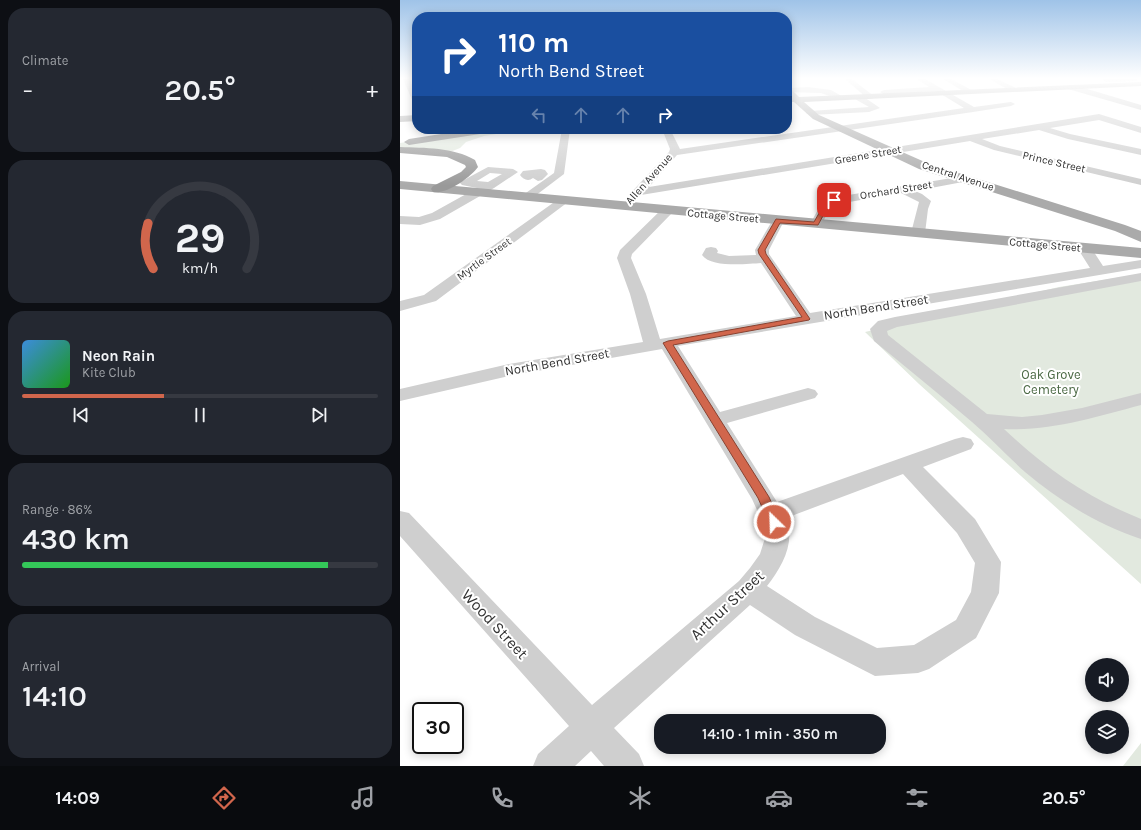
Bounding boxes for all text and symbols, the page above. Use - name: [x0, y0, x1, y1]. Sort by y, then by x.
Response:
- text: 110 m: [498, 26, 569, 59]
- icon: right: [432, 28, 484, 80]
- text: Climate: [22, 53, 68, 68]
- text: North Bend Street: [498, 60, 644, 82]
- text: 20.5°: [164, 72, 236, 108]
- text: −: [22, 77, 34, 103]
- text: +: [366, 77, 378, 103]
- icon: left: [528, 104, 550, 126]
- icon: ahead: [570, 104, 592, 126]
- icon: ahead: [612, 104, 634, 126]
- icon: right: [654, 104, 676, 126]
- street label: Greene Street: [834, 143, 902, 167]
- street label: Prince Street: [1021, 148, 1087, 176]
- street label: Allen Avenue: [623, 151, 675, 207]
- street label: Central Avenue: [920, 158, 996, 194]
- street label: Orchard Street: [859, 178, 933, 202]
- pin: [817, 183, 851, 217]
- icon: arrive: [823, 189, 845, 211]
- street label: Cottage Street: [687, 206, 759, 226]
- text: 29: [175, 214, 225, 262]
- street label: Myrtle Street: [454, 235, 514, 283]
- street label: Cottage Street: [1009, 235, 1081, 255]
- text: km/h: [182, 260, 218, 277]
- street label: North Bend Street: [823, 291, 929, 323]
- street label: North Bend Street: [504, 345, 610, 379]
- text: Neon Rain: [82, 347, 155, 365]
- text: Kite Club: [82, 365, 136, 380]
- park label: Oak Grove Cemetery: [1021, 367, 1081, 397]
- icon: previous: [70, 404, 92, 426]
- icon: pause: [189, 404, 211, 426]
- icon: next: [308, 404, 330, 426]
- position arrow: [753, 501, 795, 543]
- text: Range · 86%: [22, 502, 92, 517]
- text: 430 km: [22, 521, 130, 557]
- street label: Arthur Street: [686, 566, 768, 644]
- street label: Wood Street: [458, 585, 532, 663]
- map controls: [1085, 658, 1129, 754]
- button: sound: [1085, 658, 1129, 702]
- text: Arrival: [22, 659, 60, 674]
- text: 14:10: [22, 678, 87, 714]
- speed limit sign: 30: [412, 702, 464, 754]
- button: layers: [1085, 710, 1129, 754]
- text: 14:10 · 1 min · 350 m: [702, 725, 838, 743]
- icon: directions: [210, 784, 238, 812]
- icon: music: [349, 784, 377, 812]
- icon: phone: [488, 784, 516, 812]
- icon: climate: [626, 784, 654, 812]
- icon: car: [765, 784, 793, 812]
- icon: filters: [903, 784, 931, 812]
- text: 14:09: [55, 787, 100, 809]
- text: 20.5°: [1042, 787, 1086, 809]

